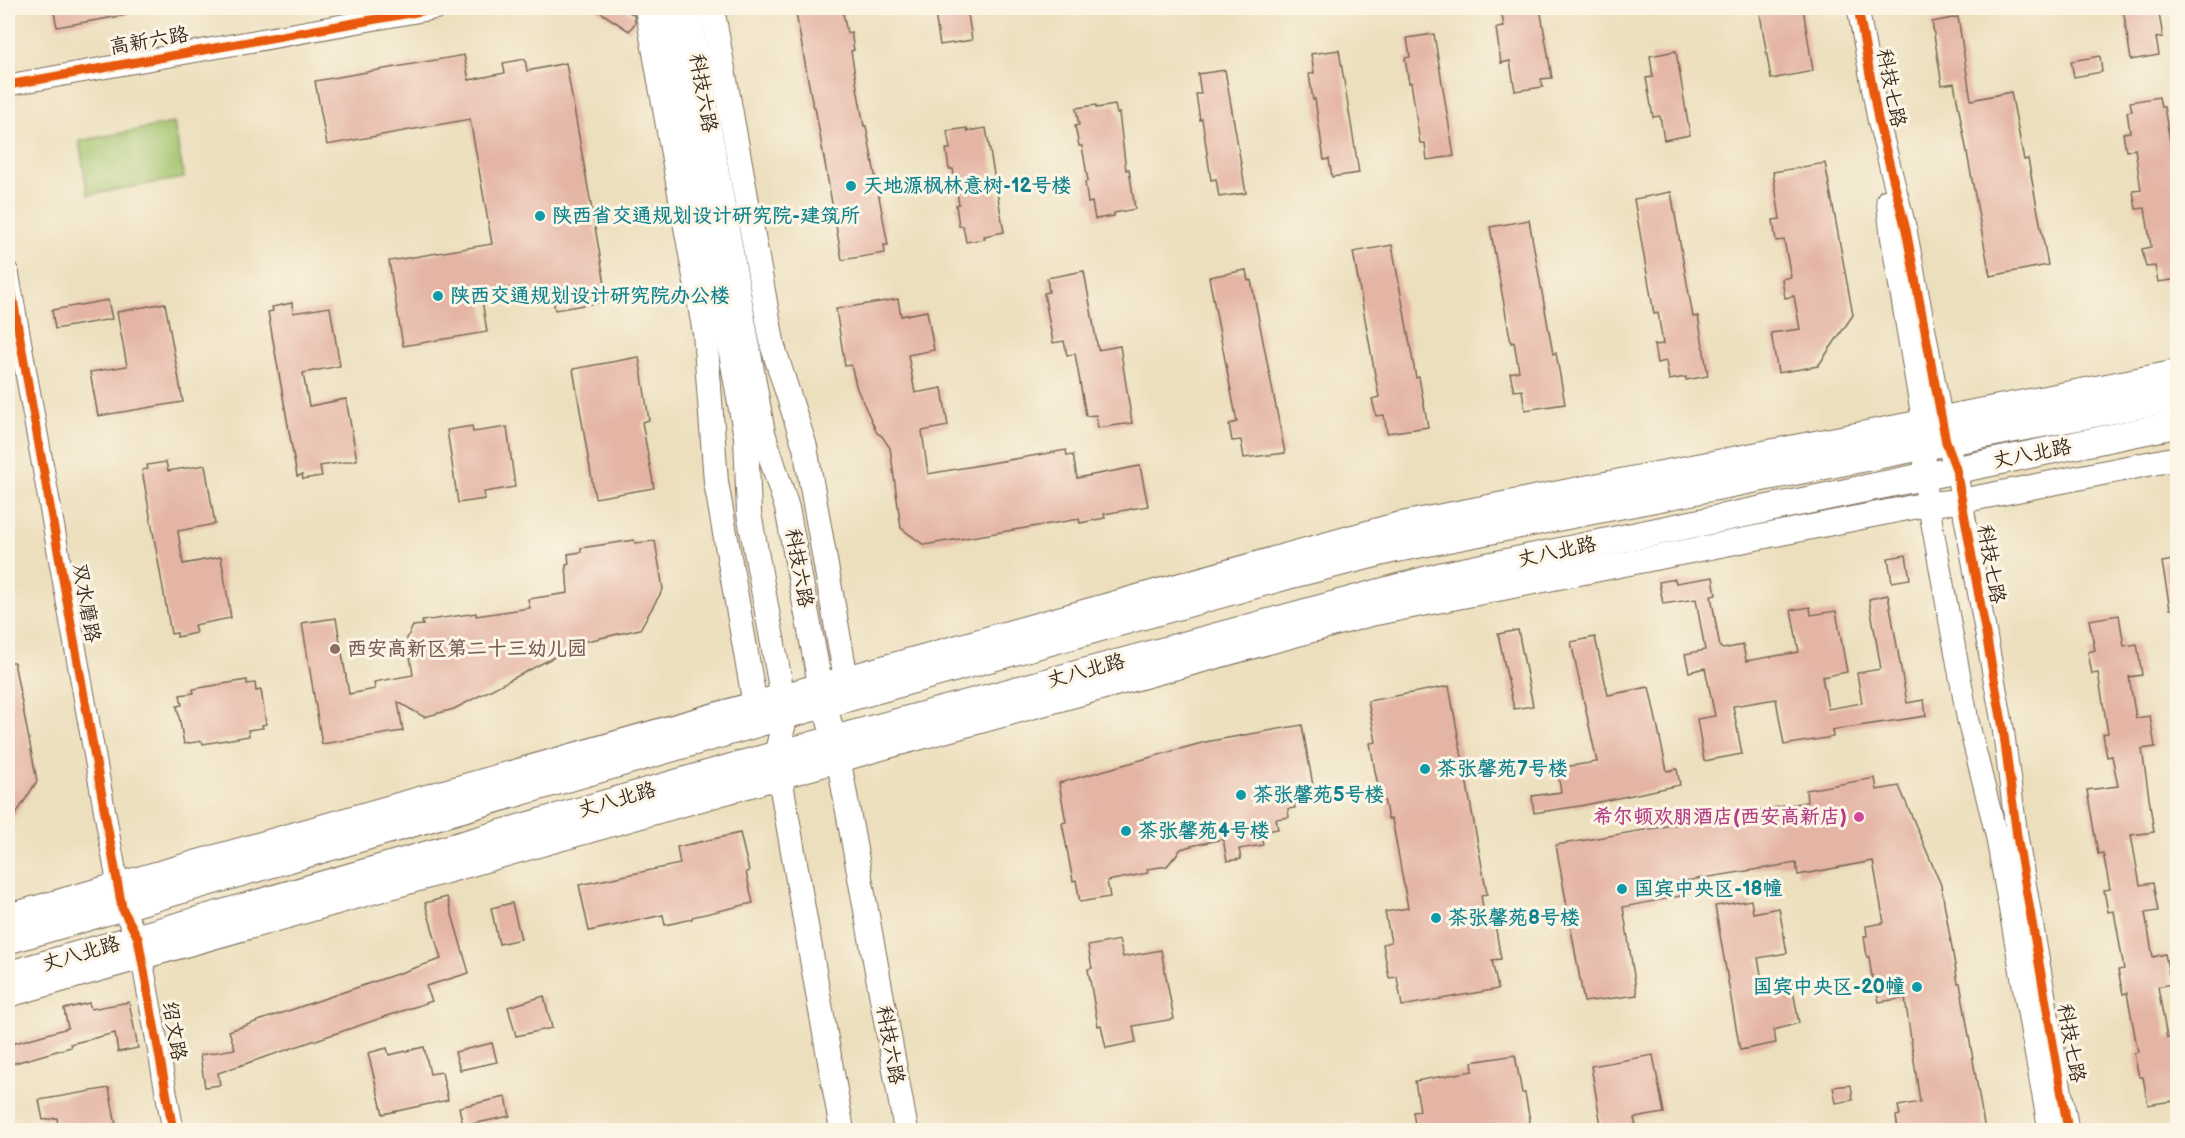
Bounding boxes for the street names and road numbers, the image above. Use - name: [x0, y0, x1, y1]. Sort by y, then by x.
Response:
- street label: 高新六路: [108, 22, 191, 60]
- street label: 科技七路: [1872, 46, 1911, 131]
- street label: 科技六路: [684, 52, 722, 135]
- street label: 丈八北路: [1990, 434, 2075, 473]
- street label: 科技七路: [1972, 523, 2010, 606]
- street label: 科技六路: [780, 527, 818, 610]
- street label: 丈八北路: [1515, 532, 1600, 572]
- street label: 双水磨路: [67, 562, 105, 645]
- street label: 丈八北路: [1044, 649, 1129, 693]
- street label: 丈八北路: [575, 777, 660, 823]
- street label: 丈八北路: [39, 931, 124, 977]
- street label: 绍文路: [157, 999, 191, 1064]
- street label: 科技七路: [2052, 1002, 2090, 1085]
- street label: 科技六路: [871, 1004, 909, 1087]

